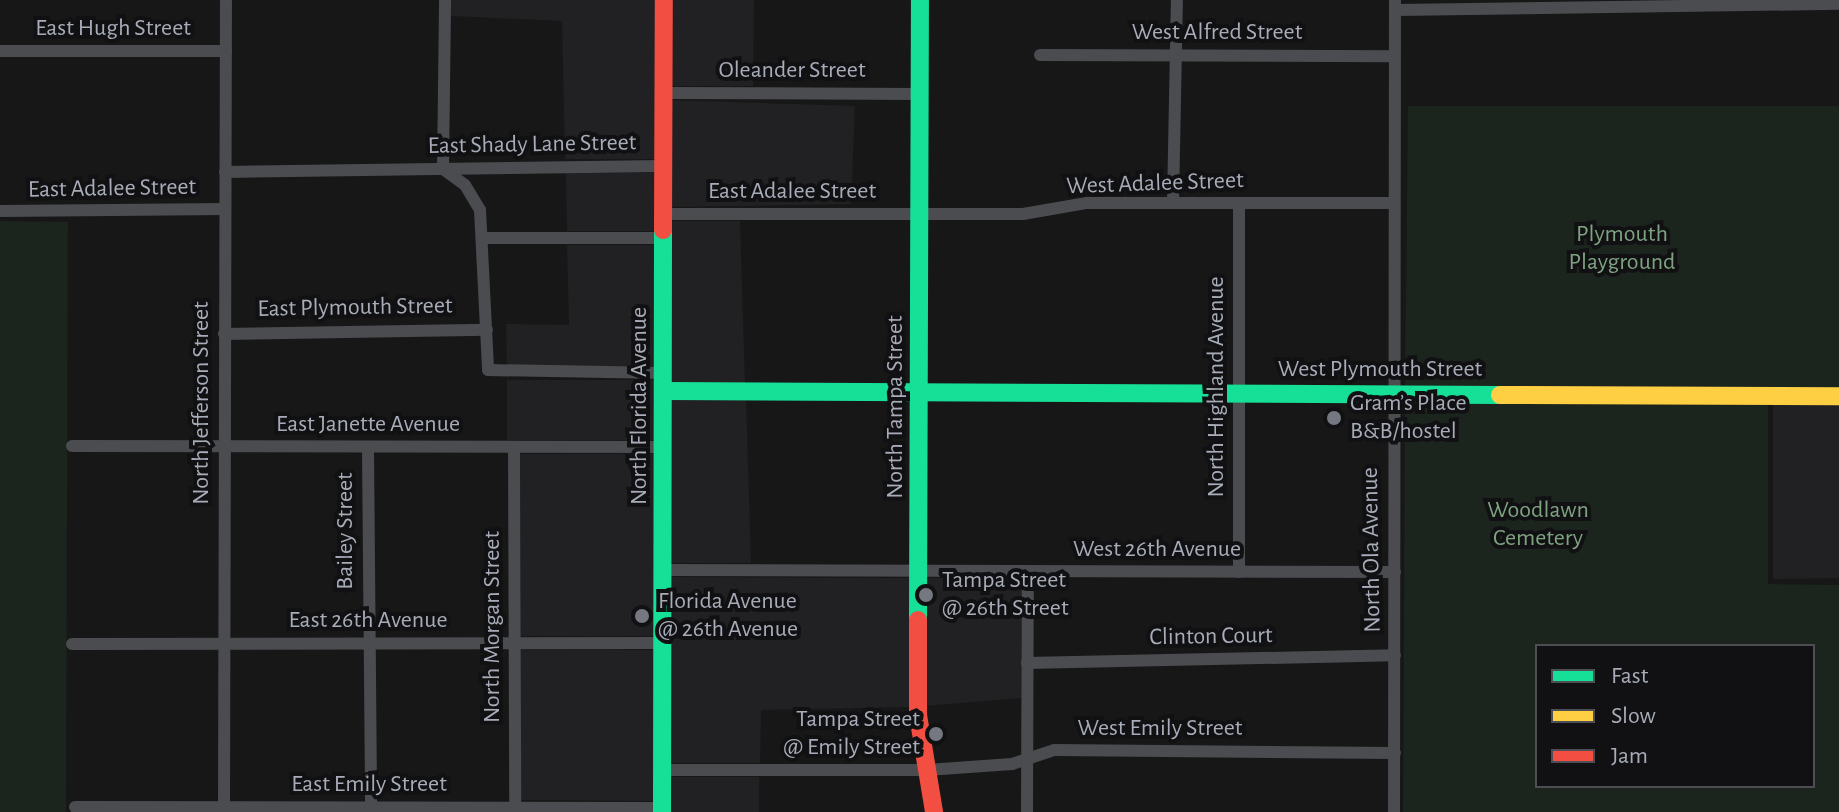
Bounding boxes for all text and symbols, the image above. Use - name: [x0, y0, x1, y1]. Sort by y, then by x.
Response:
- street label: East Hugh Street: [35, 15, 191, 43]
- street label: West Alfred Street: [1132, 19, 1302, 47]
- street label: Oleander Street: [718, 57, 866, 85]
- street label: East Shady Lane Street: [427, 129, 637, 161]
- street label: West Adalee Street: [1066, 167, 1244, 201]
- street label: East Adalee Street: [28, 173, 196, 205]
- street label: East Adalee Street: [708, 178, 876, 206]
- park label: Plymouth Playground: [1569, 221, 1675, 277]
- street label: North Highland Avenue: [1203, 276, 1231, 498]
- street label: East Plymouth Street: [257, 292, 453, 324]
- street label: North Jefferson Street: [188, 301, 216, 505]
- street label: North Florida Avenue: [626, 307, 654, 505]
- street label: North Tampa Street: [882, 315, 910, 499]
- street label: West Plymouth Street: [1278, 356, 1482, 384]
- place label: Gram’s Place B&B/hostel: [1350, 390, 1467, 446]
- marker: Gram’s Place B&B/hostel: [1325, 409, 1343, 427]
- street label: East Janette Avenue: [276, 411, 460, 439]
- street label: North Ola Avenue: [1356, 467, 1388, 633]
- street label: Bailey Street: [332, 472, 360, 590]
- park label: Woodlawn Cemetery: [1487, 497, 1589, 553]
- street label: North Morgan Street: [479, 531, 507, 723]
- street label: West 26th Avenue: [1073, 536, 1241, 564]
- place label: Tampa Street @ 26th Street: [942, 567, 1069, 623]
- marker: Tampa Street @ 26th Street: [917, 586, 935, 604]
- place label: Florida Avenue @ 26th Avenue: [658, 588, 798, 644]
- street label: East 26th Avenue: [289, 607, 447, 635]
- marker: Florida Avenue @ 26th Avenue: [633, 607, 651, 625]
- street label: Clinton Court: [1149, 622, 1273, 652]
- legend: [1535, 644, 1815, 788]
- text: Fast: [1611, 664, 1648, 688]
- text: Slow: [1611, 704, 1656, 728]
- place label: Tampa Street @ Emily Street: [783, 706, 920, 762]
- street label: West Emily Street: [1078, 715, 1242, 743]
- marker: Tampa Street @ Emily Street: [927, 725, 945, 743]
- text: Jam: [1611, 744, 1648, 768]
- street label: East Emily Street: [291, 771, 447, 799]

